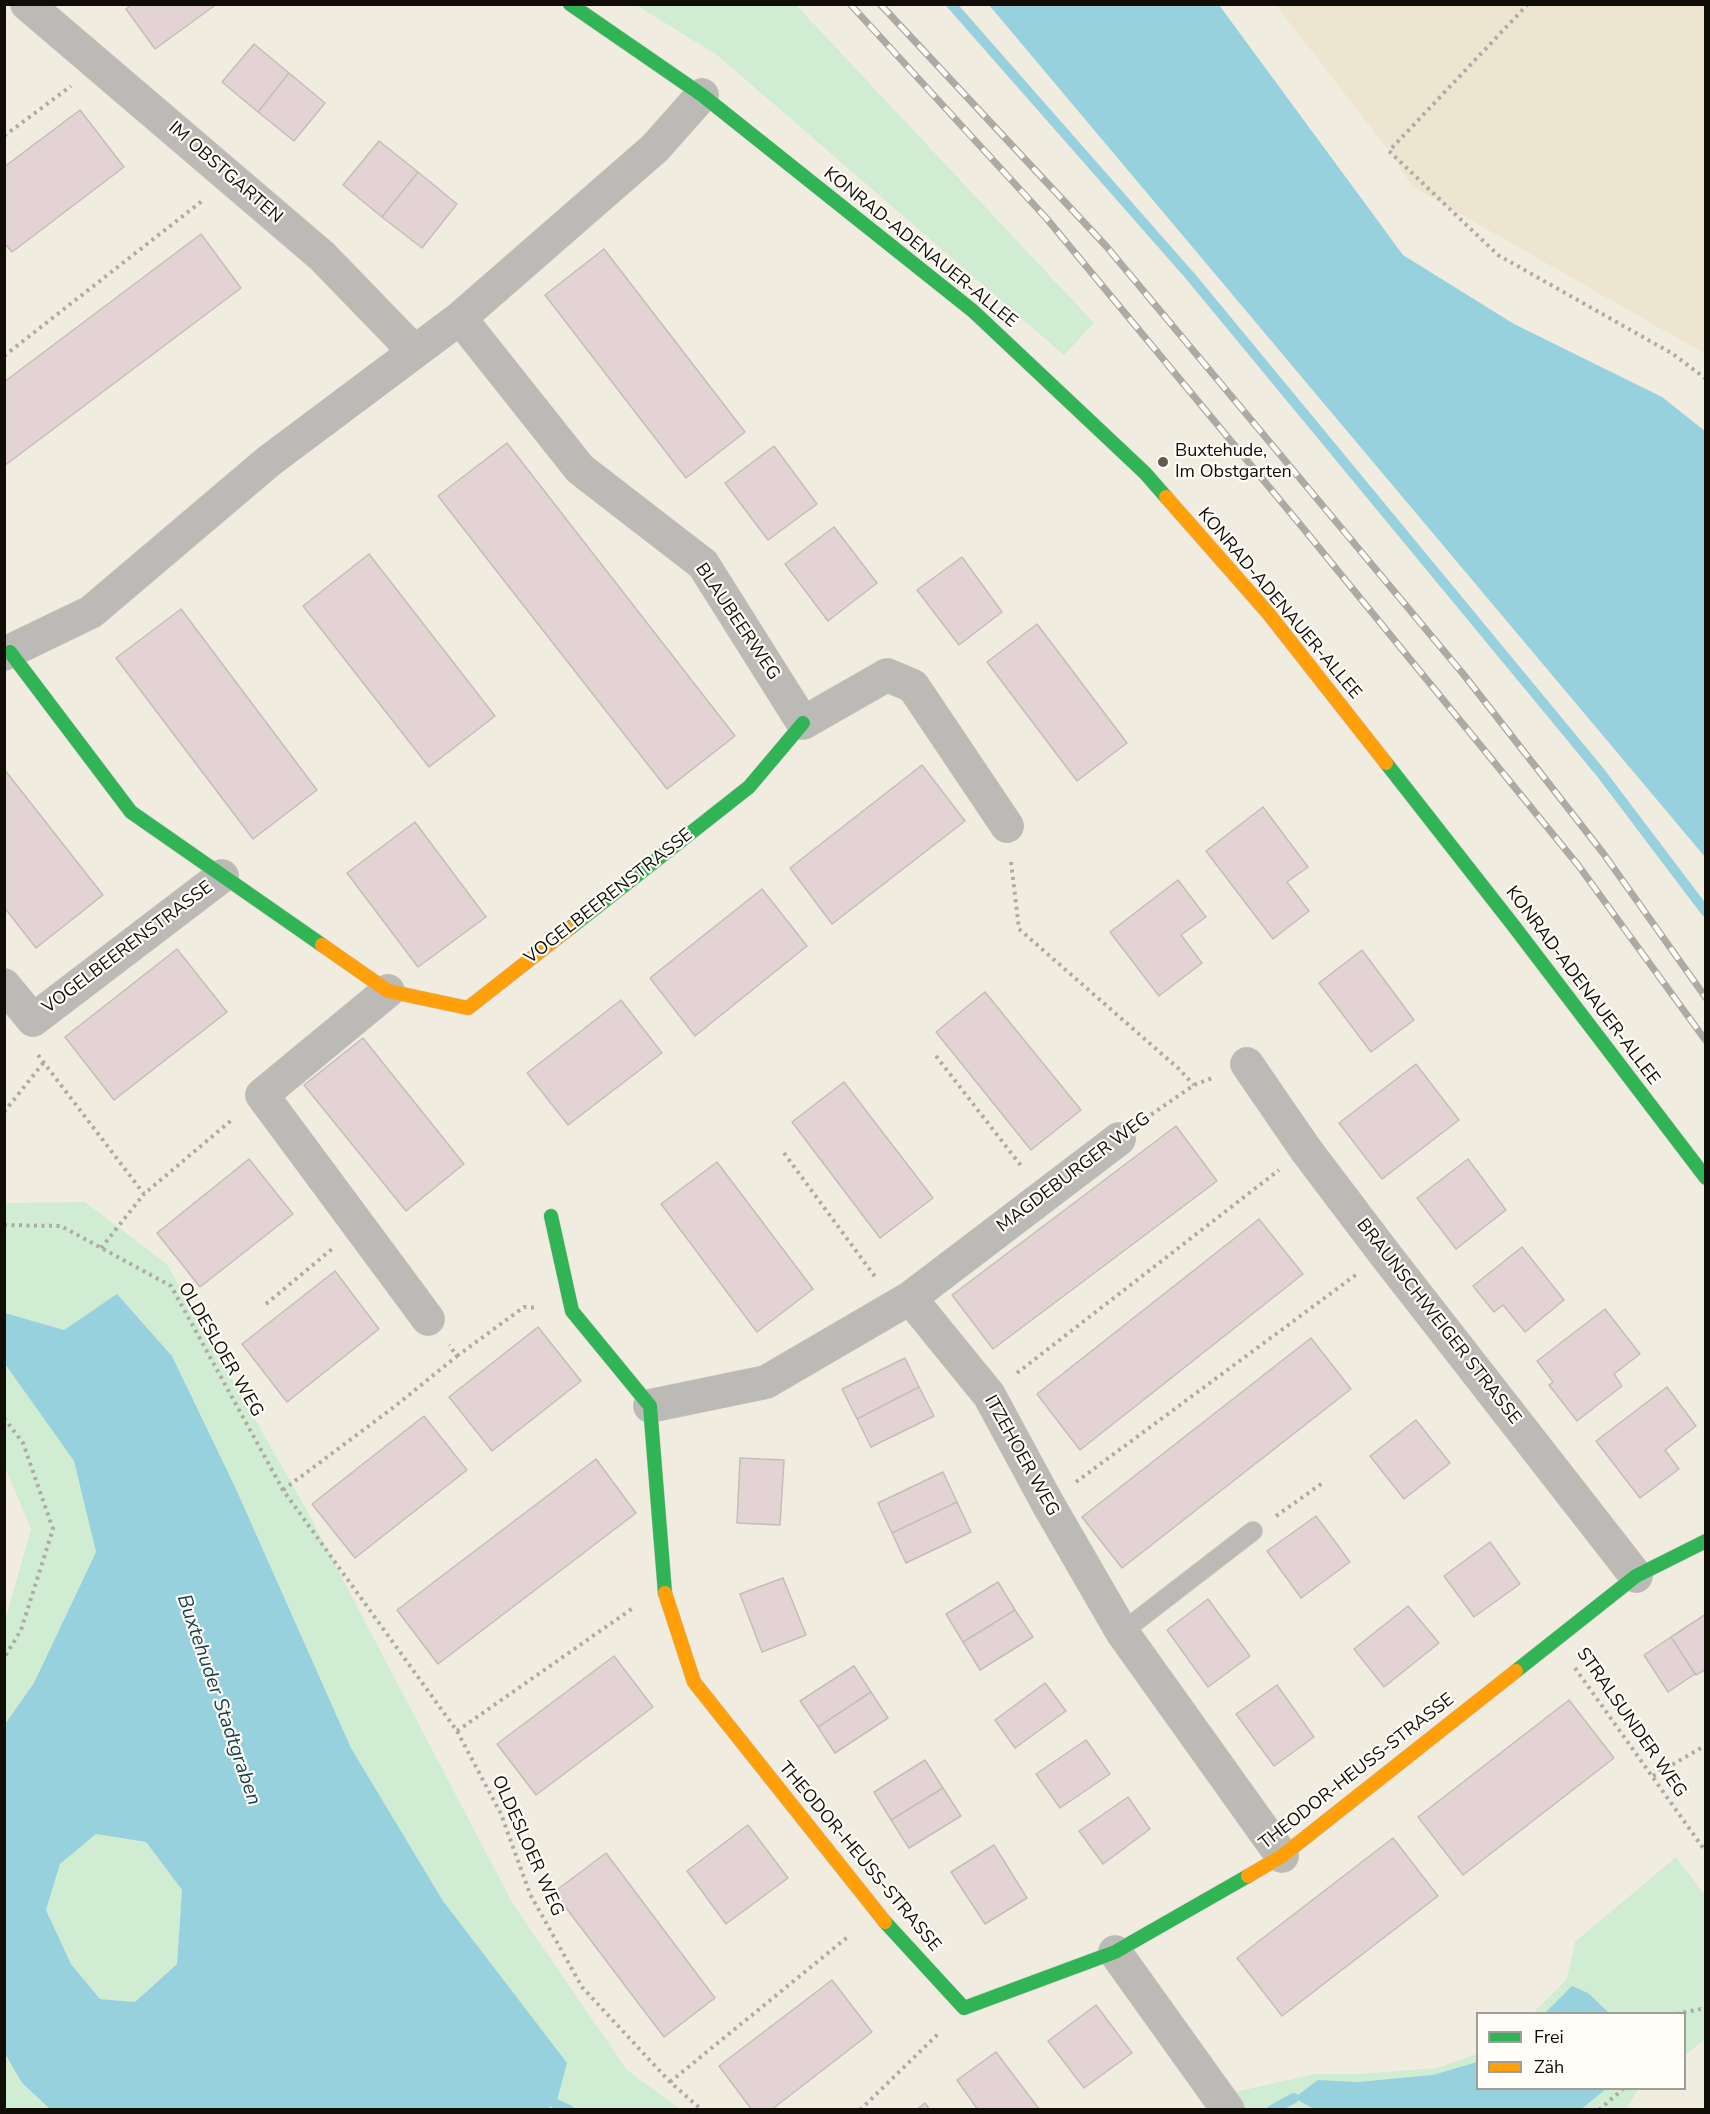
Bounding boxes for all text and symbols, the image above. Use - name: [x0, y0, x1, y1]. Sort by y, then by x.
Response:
- street label: IM OBSTGARTEN: [164, 118, 286, 228]
- street label: KONRAD-ADENAUER-ALLEE: [819, 163, 1021, 333]
- place label: Buxtehude, Im Obstgarten: [1175, 441, 1292, 484]
- marker: Buxtehude, Im Obstgarten: [1156, 455, 1170, 469]
- street label: KONRAD-ADENAUER-ALLEE: [1193, 504, 1365, 704]
- street label: BLAUBEERWEG: [690, 560, 784, 684]
- street label: VOGELBEERENSTRASSE: [521, 825, 697, 969]
- street label: VOGELBEERENSTRASSE: [39, 877, 217, 1019]
- street label: KONRAD-ADENAUER-ALLEE: [1500, 882, 1664, 1090]
- street label: MAGDEBURGER WEG: [993, 1108, 1155, 1238]
- street label: BRAUNSCHWEIGER STRASSE: [1351, 1215, 1525, 1429]
- street label: OLDESLOER WEG: [173, 1279, 267, 1421]
- street label: ITZEHOER WEG: [979, 1392, 1063, 1520]
- water label: Buxtehuder Stadtgraben: [171, 1591, 265, 1809]
- street label: STRALSUNDER WEG: [1571, 1644, 1691, 1802]
- street label: THEODOR-HEUSS-STRASSE: [1255, 1689, 1459, 1855]
- street label: THEODOR-HEUSS-STRASSE: [773, 1758, 945, 1956]
- street label: OLDESLOER WEG: [486, 1772, 568, 1920]
- legend: [1476, 2012, 1686, 2090]
- text: Frei: [1534, 2025, 1564, 2049]
- text: Zäh: [1534, 2055, 1564, 2079]

